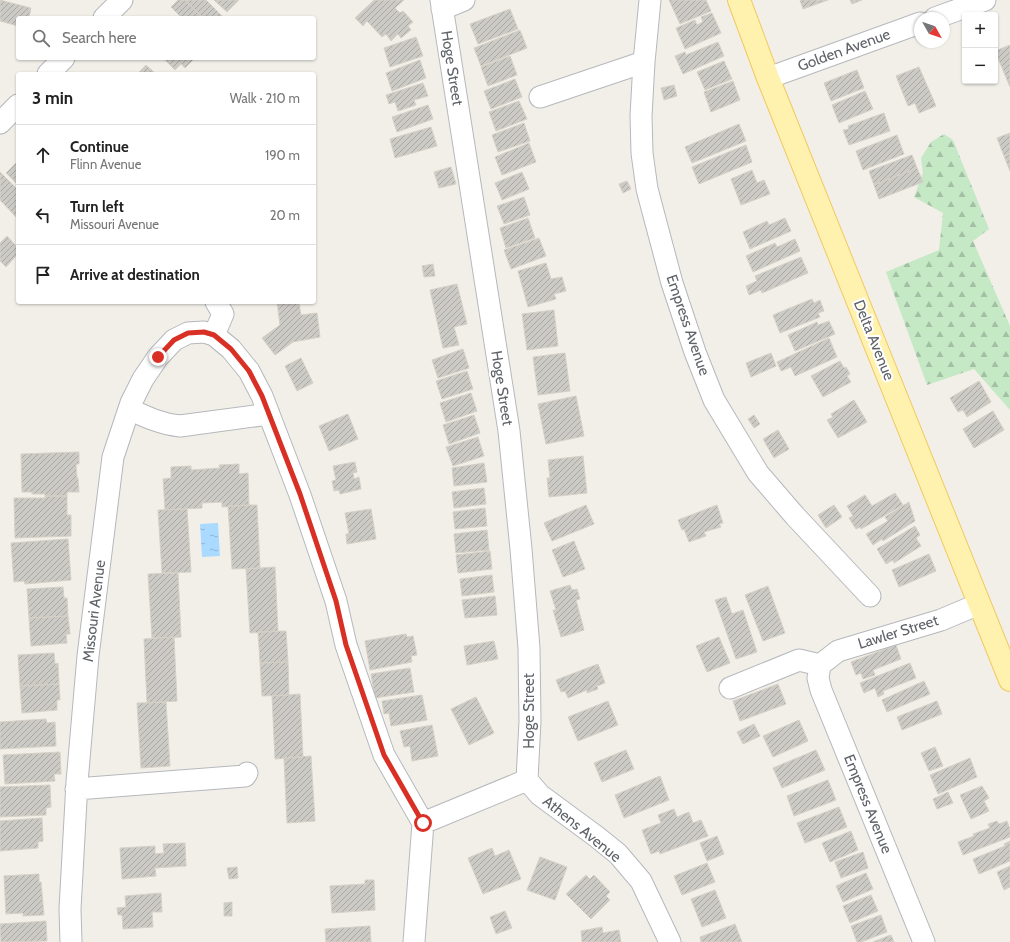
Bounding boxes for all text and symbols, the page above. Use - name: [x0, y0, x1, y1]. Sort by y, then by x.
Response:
- north arrow: [914, 12, 950, 48]
- map controls: [962, 12, 998, 84]
- button: +: [962, 12, 998, 48]
- search box: [16, 16, 316, 60]
- street label: Golden Avenue: [795, 25, 893, 75]
- icon: search: [30, 27, 52, 49]
- text: Search here: [62, 29, 137, 47]
- street label: Hoge Street: [437, 29, 467, 107]
- button: −: [962, 48, 998, 84]
- text: 3 min: [32, 88, 73, 108]
- text: Walk · 210 m: [230, 90, 300, 106]
- text: Continue: [70, 138, 129, 156]
- icon: ahead: [32, 144, 54, 166]
- text: 190 m: [265, 147, 300, 163]
- text: Flinn Avenue: [70, 156, 141, 172]
- text: Turn left: [70, 198, 124, 216]
- icon: left: [32, 204, 54, 226]
- text: 20 m: [270, 207, 300, 223]
- text: Missouri Avenue: [70, 216, 159, 232]
- icon: arrive: [32, 264, 54, 286]
- text: Arrive at destination: [70, 266, 200, 284]
- street label: Empress Avenue: [662, 272, 714, 378]
- street label: Delta Avenue: [850, 297, 898, 383]
- route end: [149, 348, 167, 366]
- street label: Hoge Street: [487, 349, 517, 427]
- street label: Missouri Avenue: [79, 559, 109, 663]
- street label: Lawler Street: [856, 611, 940, 653]
- street label: Hoge Street: [520, 673, 538, 749]
- street label: Empress Avenue: [840, 752, 896, 856]
- street label: Athens Avenue: [539, 792, 625, 866]
- route start: [414, 814, 432, 832]

